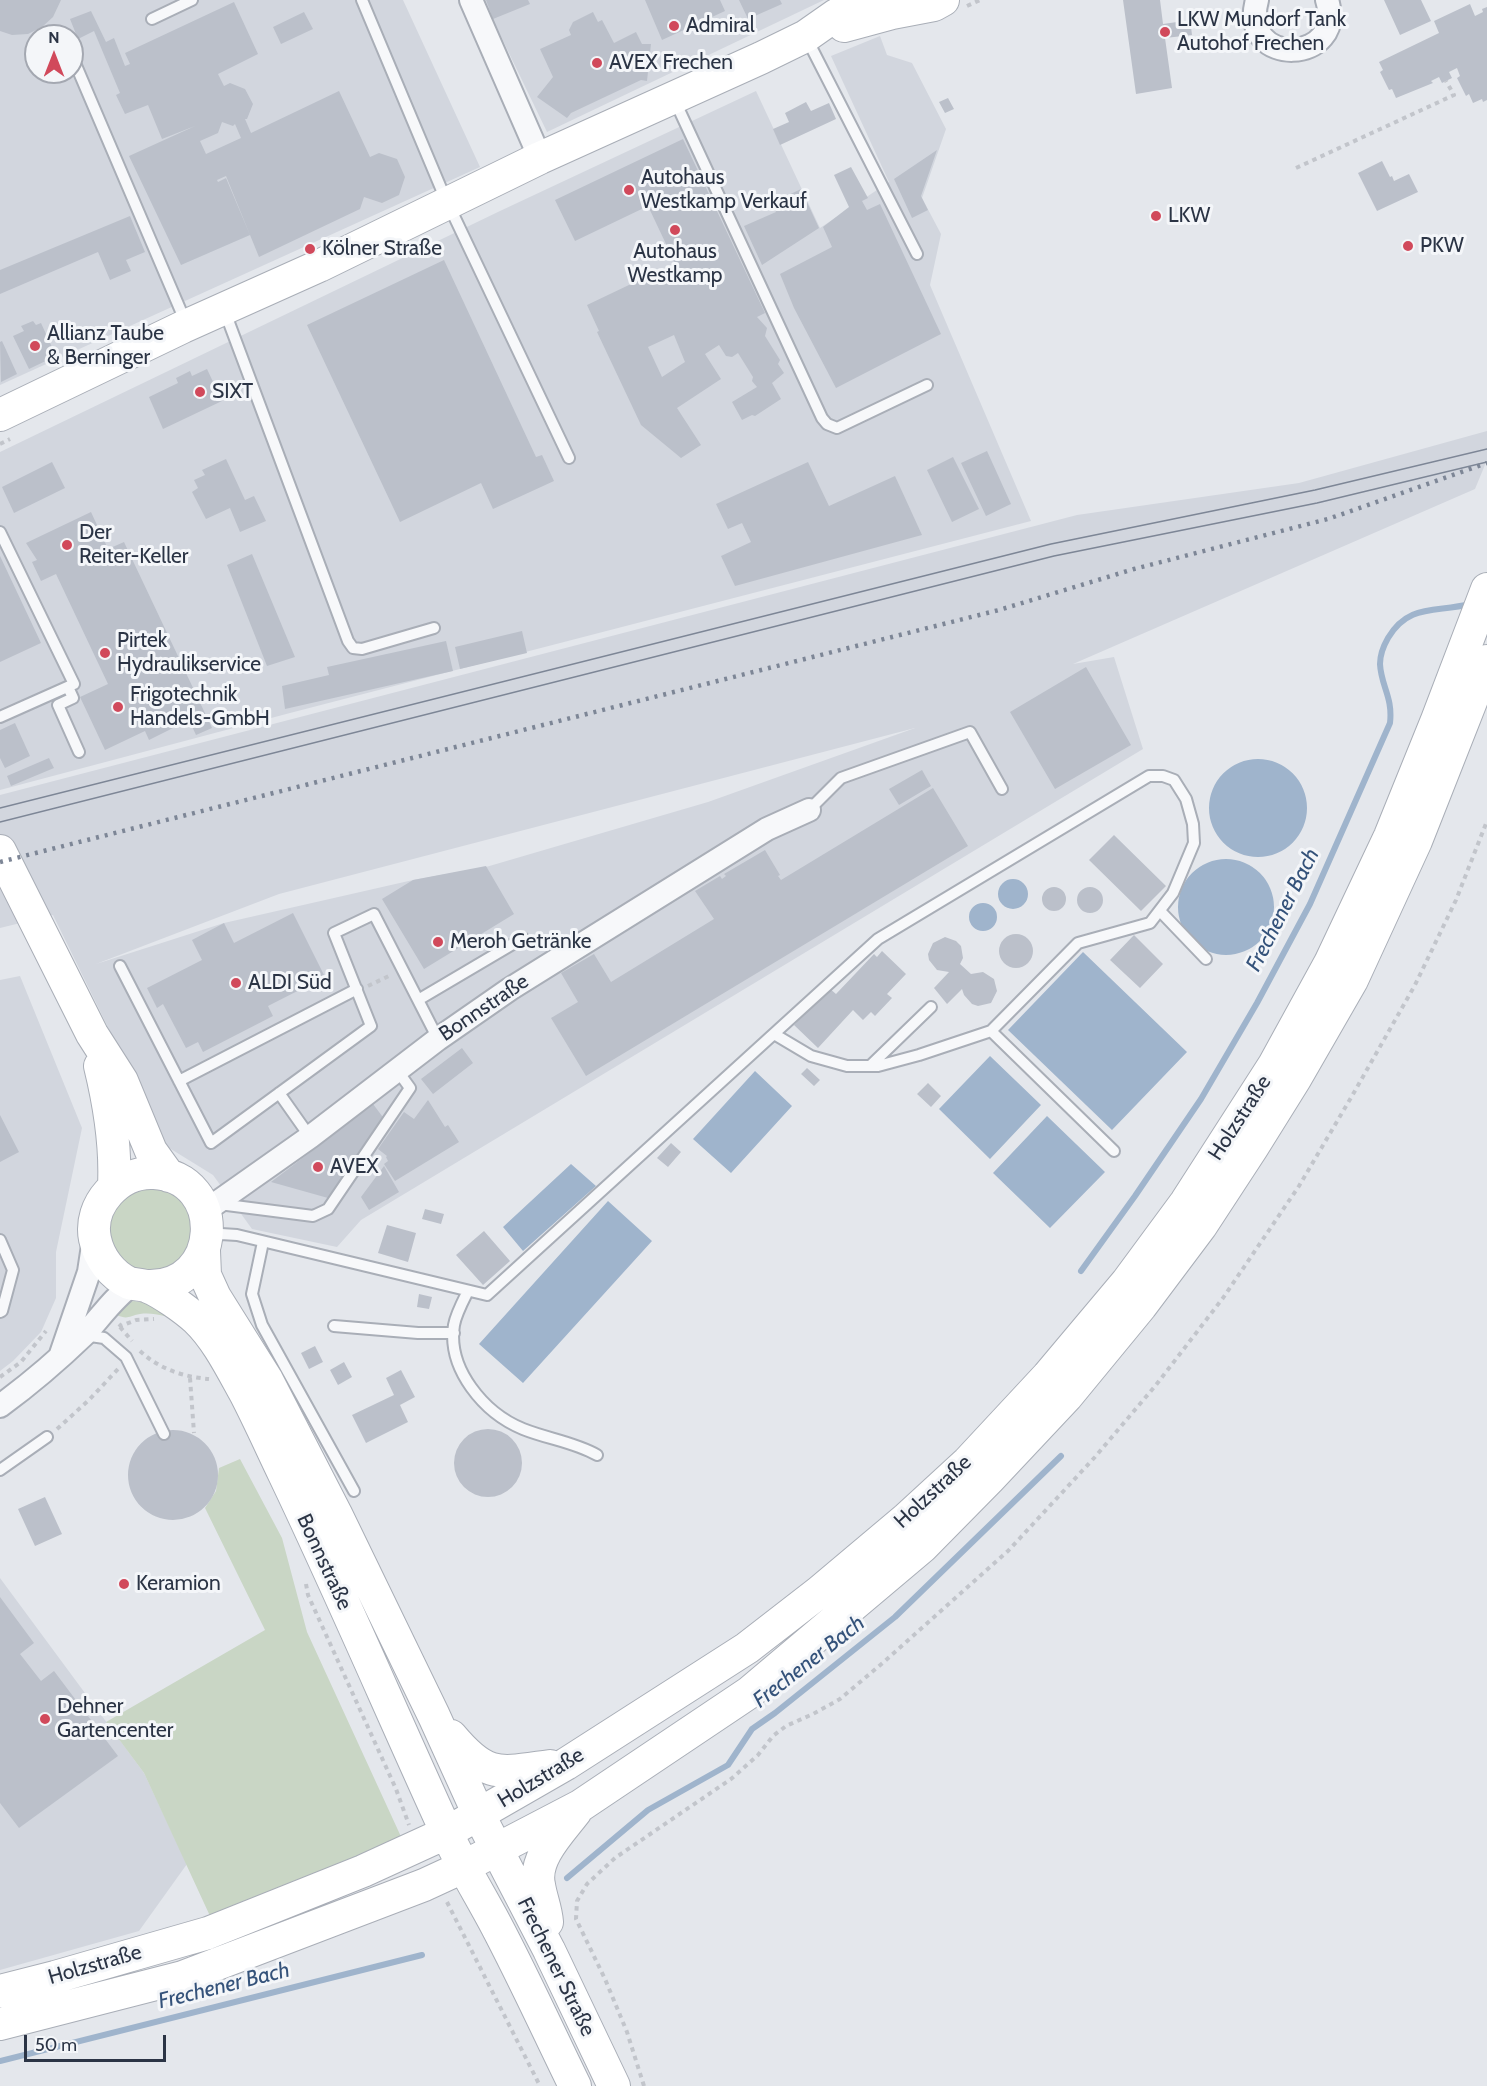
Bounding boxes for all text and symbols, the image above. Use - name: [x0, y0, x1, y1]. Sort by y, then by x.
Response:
- place label: LKW Mundorf Tank Autohof Frechen: [1177, 7, 1346, 57]
- place label: Admiral: [686, 13, 755, 39]
- marker: Admiral: [667, 19, 681, 33]
- north arrow: [24, 24, 84, 84]
- marker: LKW Mundorf Tank Autohof Frechen: [1158, 25, 1172, 39]
- text: N: [48, 28, 60, 47]
- place label: AVEX Frechen: [609, 50, 733, 76]
- marker: AVEX Frechen: [590, 56, 604, 70]
- place label: Autohaus Westkamp Verkauf: [641, 165, 807, 215]
- marker: Autohaus Westkamp Verkauf: [622, 183, 636, 197]
- place label: LKW: [1168, 203, 1210, 229]
- marker: LKW: [1149, 209, 1163, 223]
- marker: Autohaus Westkamp: [668, 223, 682, 237]
- place label: PKW: [1420, 233, 1464, 259]
- place label: Kölner Straße: [322, 236, 442, 262]
- place label: Autohaus Westkamp: [627, 239, 723, 289]
- marker: PKW: [1401, 239, 1415, 253]
- marker: Kölner Straße: [303, 242, 317, 256]
- place label: Allianz Taube & Berninger: [47, 321, 164, 371]
- marker: Allianz Taube & Berninger: [28, 339, 42, 353]
- place label: SIXT: [212, 379, 253, 405]
- marker: SIXT: [193, 385, 207, 399]
- place label: Der Reiter-Keller: [79, 520, 188, 570]
- marker: Der Reiter-Keller: [60, 538, 74, 552]
- place label: Pirtek Hydraulikservice: [117, 628, 261, 678]
- marker: Pirtek Hydraulikservice: [98, 646, 112, 660]
- place label: Frigotechnik Handels-GmbH: [130, 682, 270, 732]
- marker: Frigotechnik Handels-GmbH: [111, 700, 125, 714]
- water label: Frechener Bach: [1241, 844, 1325, 976]
- place label: Meroh Getränke: [450, 929, 591, 955]
- marker: Meroh Getränke: [431, 935, 445, 949]
- street label: Bonnstraße: [434, 969, 534, 1047]
- place label: ALDI Süd: [248, 970, 332, 996]
- marker: ALDI Süd: [229, 976, 243, 990]
- street label: Holzstraße: [1203, 1071, 1277, 1165]
- place label: AVEX: [330, 1154, 379, 1180]
- marker: AVEX: [311, 1160, 325, 1174]
- street label: Holzstraße: [889, 1450, 977, 1534]
- street label: Bonnstraße: [291, 1510, 357, 1614]
- place label: Keramion: [136, 1571, 221, 1597]
- marker: Keramion: [117, 1577, 131, 1591]
- water label: Frechener Bach: [748, 1610, 870, 1714]
- place label: Dehner Gartencenter: [57, 1694, 173, 1744]
- marker: Dehner Gartencenter: [38, 1712, 52, 1726]
- street label: Holzstraße: [493, 1742, 589, 1814]
- street label: Frechener Straße: [512, 1894, 600, 2040]
- street label: Holzstraße: [45, 1940, 145, 1990]
- water label: Frechener Bach: [156, 1957, 292, 2015]
- scale bar: [27, 2023, 170, 2061]
- text: 50 m: [35, 2034, 77, 2056]

